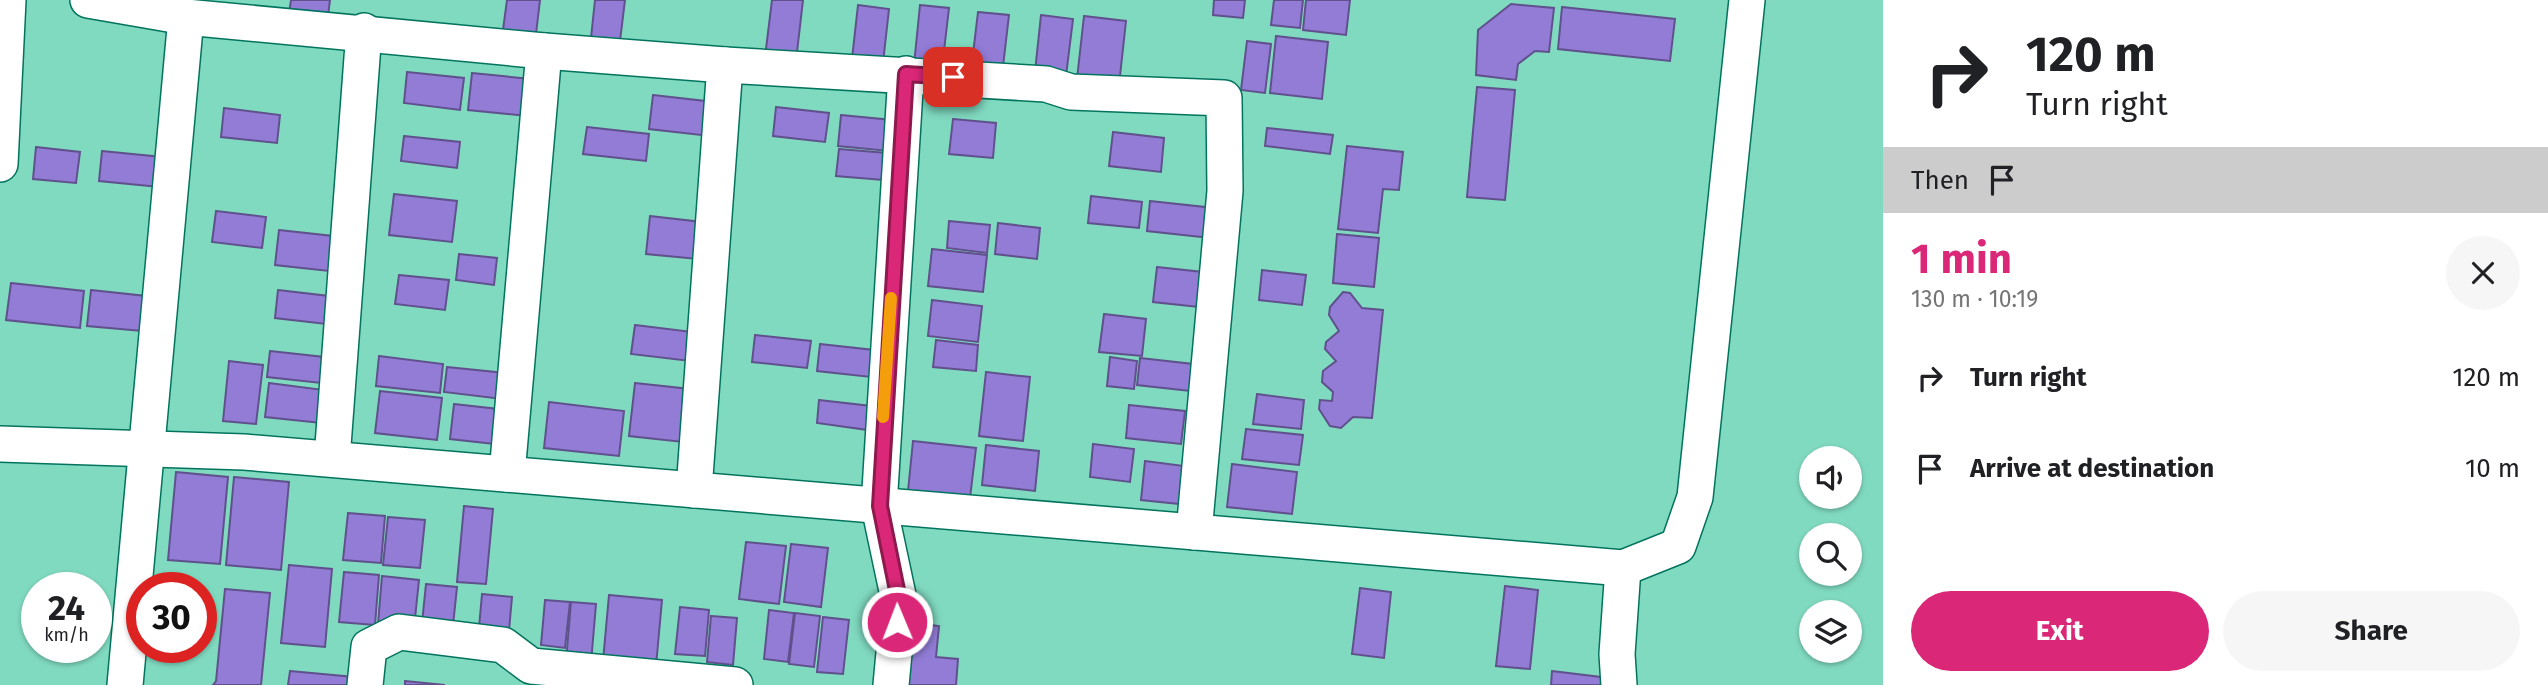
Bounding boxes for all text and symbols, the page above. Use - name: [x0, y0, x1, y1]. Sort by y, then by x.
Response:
- text: 120 m: [2026, 25, 2156, 84]
- icon: right: [1911, 28, 2002, 119]
- pin: [923, 47, 983, 107]
- icon: arrive: [934, 58, 972, 96]
- text: Turn right: [2026, 85, 2168, 123]
- icon: arrive: [1983, 161, 2021, 199]
- text: Then: [1911, 165, 1969, 196]
- text: 1 min: [1911, 234, 2012, 284]
- button: close: [2446, 236, 2520, 310]
- text: 130 m · 10:19: [1911, 285, 2038, 313]
- icon: right: [1911, 359, 1949, 397]
- text: Turn right: [1970, 362, 2087, 393]
- text: 120 m: [2452, 362, 2520, 393]
- map controls: [1799, 446, 1862, 663]
- button: sound: [1799, 446, 1862, 509]
- icon: arrive: [1911, 450, 1949, 488]
- text: Arrive at destination: [1970, 453, 2214, 484]
- text: 10 m: [2465, 453, 2520, 484]
- button: search: [1799, 523, 1862, 586]
- speed limit sign: 30: [126, 572, 217, 663]
- position arrow: [860, 585, 934, 659]
- text: 24: [48, 587, 85, 629]
- button: Exit: [1911, 591, 2209, 671]
- button: Share: [2223, 591, 2520, 671]
- button: layers: [1799, 600, 1862, 663]
- text: km/h: [44, 624, 89, 646]

